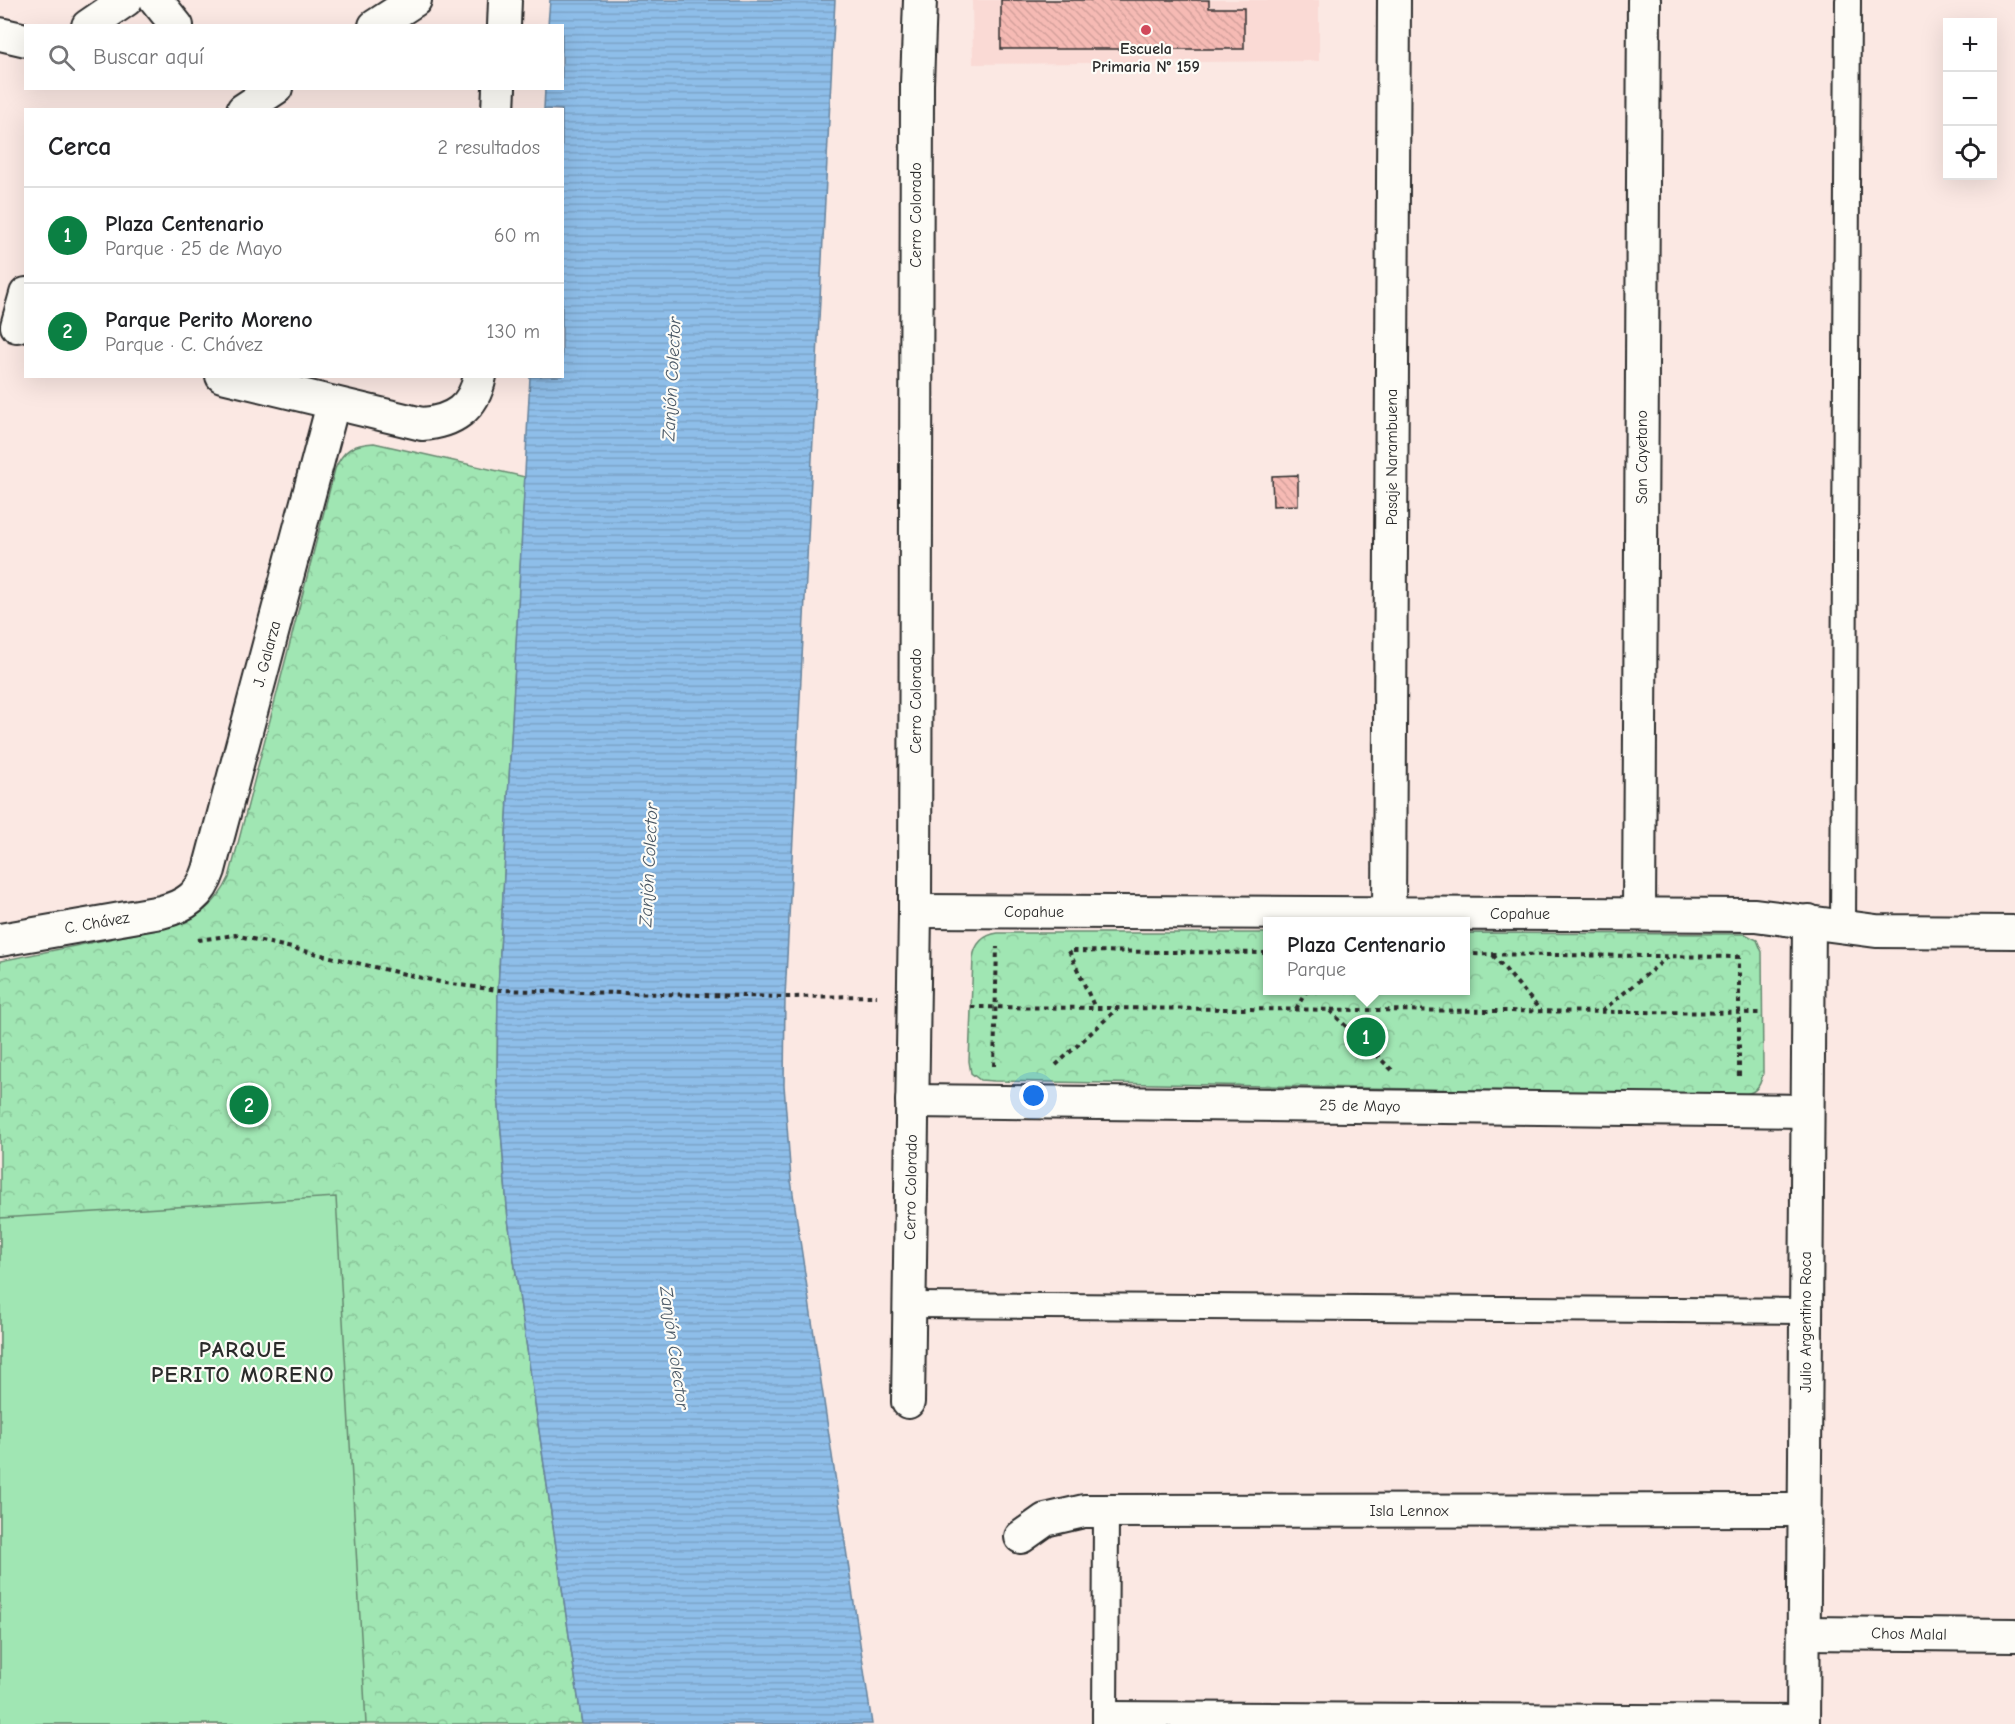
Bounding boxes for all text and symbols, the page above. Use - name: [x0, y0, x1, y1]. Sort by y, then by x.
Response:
- map controls: [1943, 18, 1997, 180]
- button: +: [1943, 18, 1997, 72]
- marker: Escuela Primaria N° 159: [1139, 23, 1153, 37]
- search box: [24, 24, 564, 90]
- place label: Escuela Primaria N° 159: [1092, 40, 1200, 76]
- icon: search: [45, 41, 78, 74]
- text: Buscar aquí: [93, 44, 204, 70]
- button: −: [1943, 72, 1997, 126]
- button: locate: [1943, 126, 1997, 180]
- text: Cerca: [48, 132, 112, 162]
- text: 2 resultados: [438, 136, 540, 159]
- street label: Cerro Colorado: [907, 162, 925, 268]
- text: Plaza Centenario: [105, 211, 264, 237]
- text: 1: [64, 224, 71, 247]
- text: 60 m: [494, 224, 540, 247]
- text: Parque · 25 de Mayo: [105, 237, 282, 260]
- text: Parque Perito Moreno: [105, 307, 313, 333]
- water label: Zanjón Colector: [658, 316, 686, 443]
- text: 2: [63, 320, 72, 343]
- text: 130 m: [487, 320, 540, 343]
- text: Parque · C. Chávez: [105, 333, 263, 356]
- street label: Pasaje Narambuena: [1383, 389, 1401, 525]
- street label: San Cayetano: [1633, 410, 1651, 504]
- street label: J. Galarza: [250, 619, 284, 689]
- street label: Cerro Colorado: [907, 648, 925, 754]
- water label: Zanjón Colector: [635, 802, 663, 929]
- street label: Copahue: [1004, 903, 1064, 921]
- street label: Copahue: [1490, 905, 1550, 923]
- street label: C. Chávez: [63, 908, 131, 938]
- popup: [1263, 917, 1470, 995]
- text: Plaza Centenario: [1287, 932, 1446, 958]
- text: Parque: [1287, 958, 1346, 981]
- pin: 1: [1346, 1014, 1386, 1060]
- your location: [1019, 1081, 1048, 1110]
- pin: 2: [230, 1082, 268, 1128]
- street label: 25 de Mayo: [1319, 1096, 1401, 1116]
- street label: Cerro Colorado: [901, 1134, 921, 1240]
- street label: Julio Argentino Roca: [1797, 1251, 1815, 1393]
- water label: Zanjón Colector: [655, 1284, 693, 1412]
- district label: PARQUE PERITO MORENO: [151, 1337, 335, 1388]
- street label: Isla Lennox: [1369, 1502, 1449, 1520]
- street label: Chos Malal: [1871, 1624, 1947, 1644]

